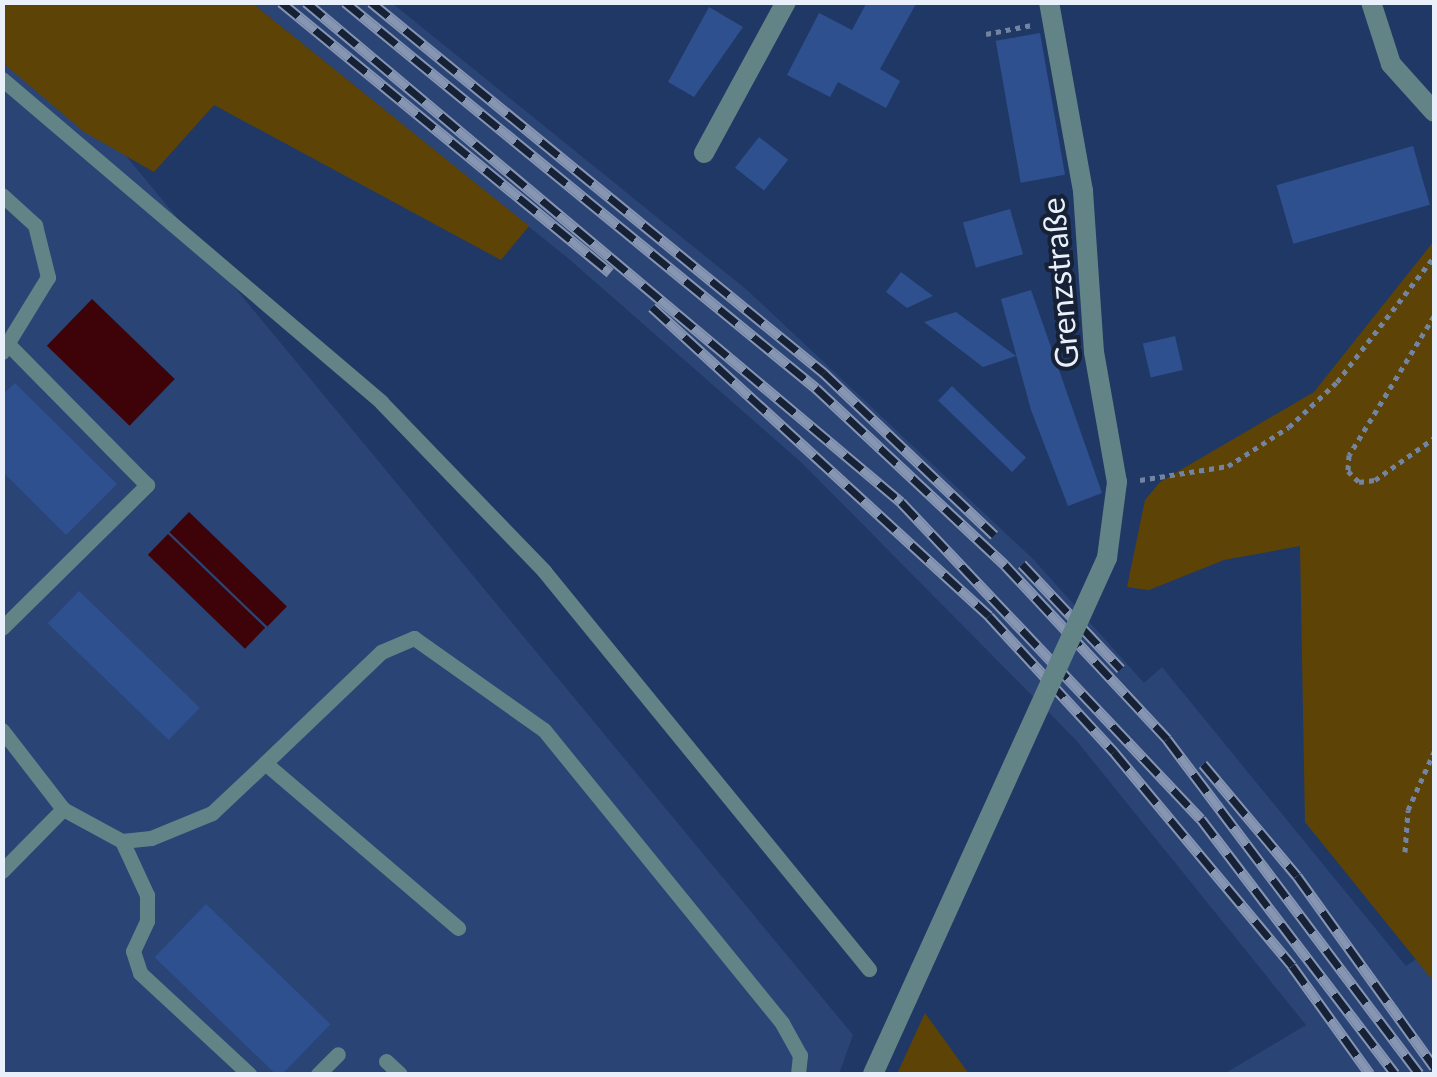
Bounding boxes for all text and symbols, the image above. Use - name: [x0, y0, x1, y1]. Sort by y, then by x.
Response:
- street label: Grenzstraße: [1033, 196, 1087, 370]

